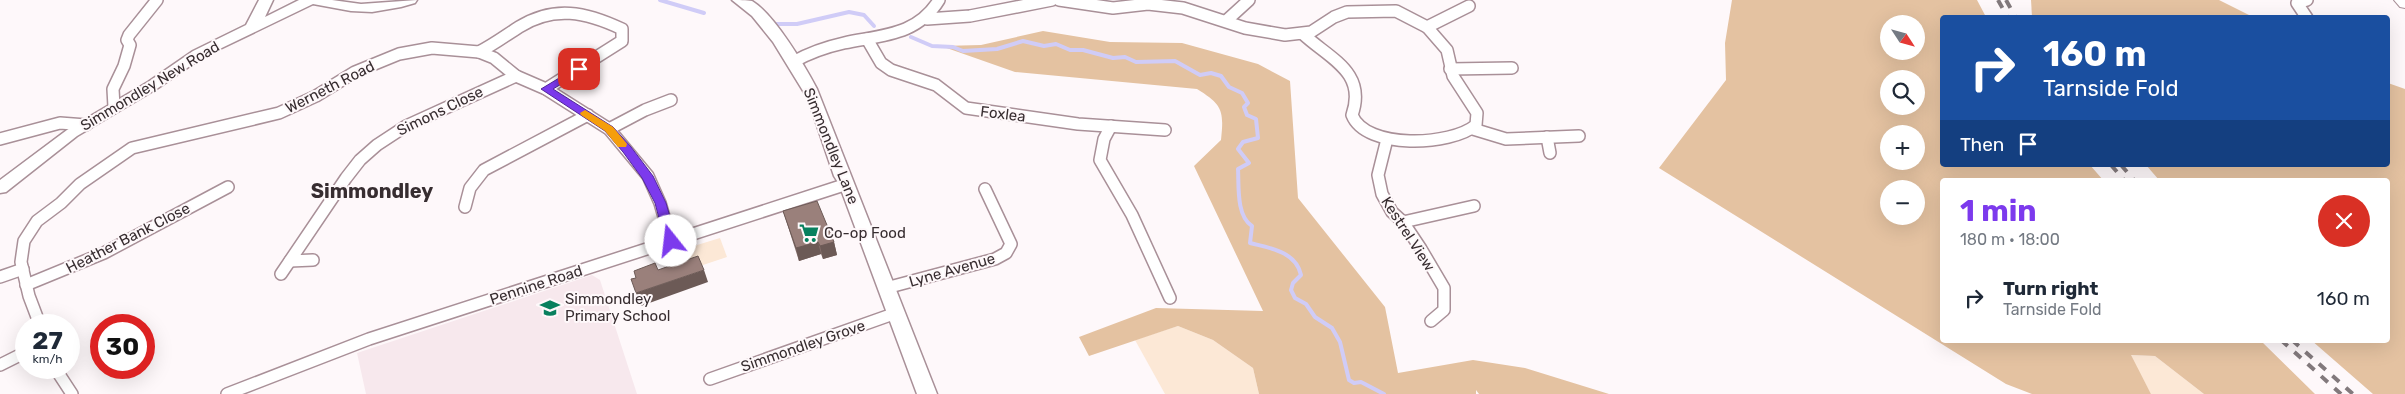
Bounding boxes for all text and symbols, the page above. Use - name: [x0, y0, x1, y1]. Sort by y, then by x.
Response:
- north arrow: [1880, 15, 1925, 60]
- map controls: [1880, 15, 1925, 225]
- text: 160 m: [2043, 33, 2147, 75]
- icon: right: [1960, 35, 2025, 100]
- street label: Simmondley New Road: [77, 37, 223, 135]
- pin: [558, 48, 600, 90]
- icon: arrive: [565, 55, 593, 83]
- street label: Werneth Road: [282, 57, 378, 117]
- button: search: [1880, 70, 1925, 115]
- text: Tarnside Fold: [2043, 75, 2179, 102]
- street label: Simons Close: [394, 82, 486, 140]
- street label: Simmondley Lane: [799, 85, 863, 207]
- street label: Foxlea: [979, 102, 1027, 126]
- button: +: [1880, 125, 1925, 170]
- icon: arrive: [2014, 130, 2042, 158]
- text: Then: [1960, 133, 2004, 156]
- district label: Simmondley: [311, 179, 433, 203]
- button: −: [1880, 180, 1925, 225]
- street label: Kestrel View: [1377, 193, 1439, 275]
- text: 1 min: [1960, 193, 2037, 229]
- button: close: [2318, 195, 2370, 247]
- street label: Heather Bank Close: [63, 199, 193, 277]
- position arrow: [644, 214, 696, 266]
- supermarket icon: Co-op Food: [798, 222, 820, 244]
- place label: Co-op Food: [824, 224, 906, 242]
- text: 180 m · 18:00: [1960, 230, 2060, 249]
- street label: Lyne Avenue: [907, 249, 997, 291]
- street label: Pennine Road: [487, 262, 585, 308]
- text: Turn right: [2003, 277, 2098, 300]
- icon: right: [1960, 284, 1988, 312]
- text: 160 m: [2317, 287, 2370, 310]
- place label: Simmondley Primary School: [565, 290, 670, 325]
- school or university icon: Simmondley Primary School: [539, 297, 561, 319]
- text: Tarnside Fold: [2003, 300, 2102, 319]
- speed limit sign: 30: [90, 314, 155, 379]
- street label: Simmondley Grove: [739, 316, 867, 376]
- text: 27: [32, 326, 63, 355]
- text: km/h: [33, 352, 62, 366]

